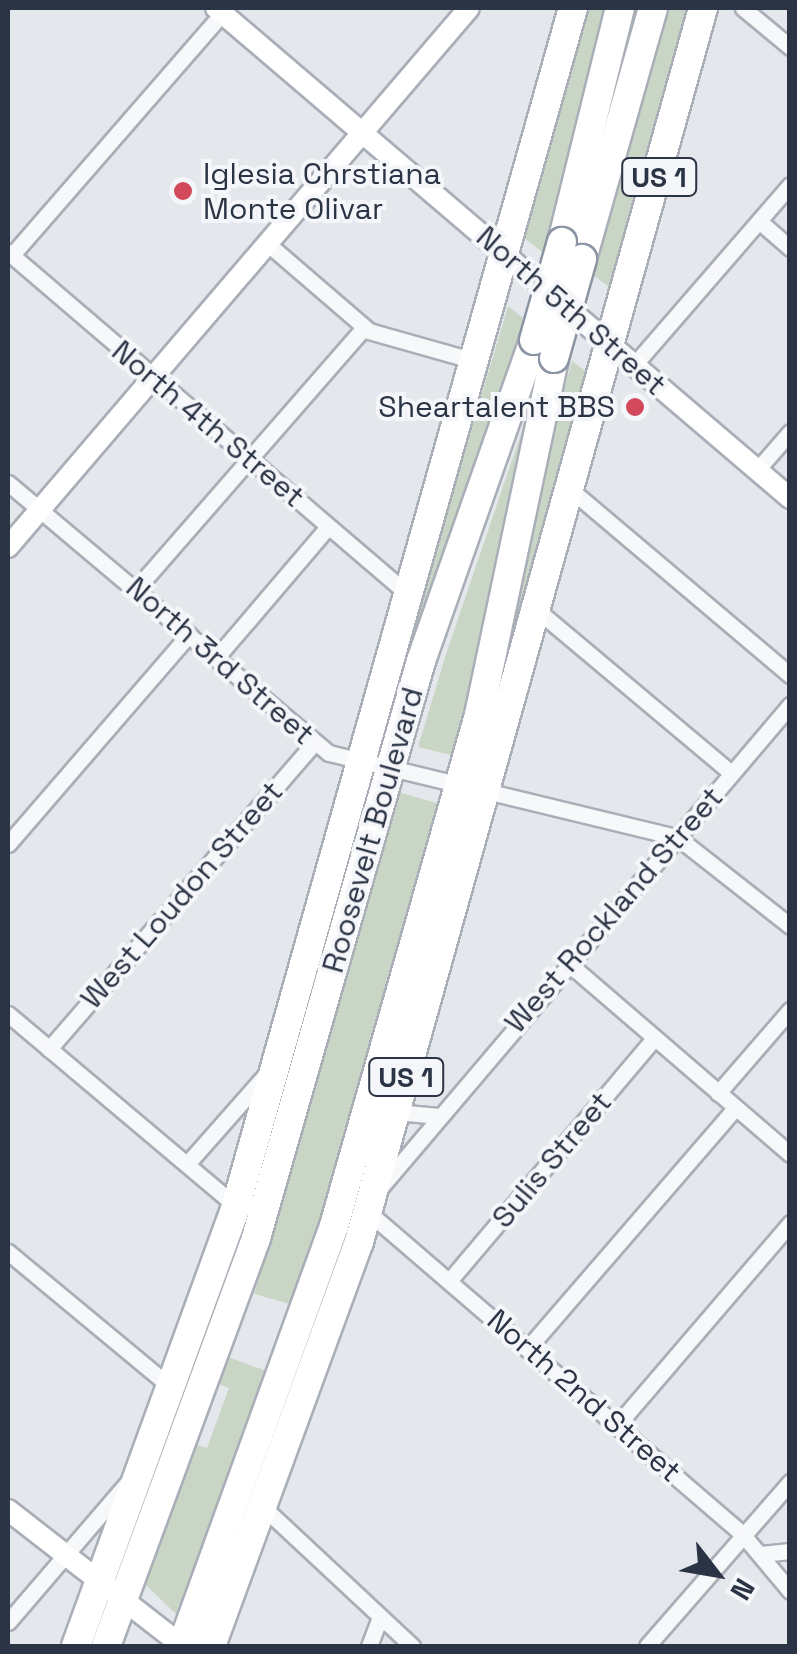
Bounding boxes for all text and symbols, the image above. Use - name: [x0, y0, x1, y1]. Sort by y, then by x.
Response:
- road number: US 1: [619, 154, 699, 200]
- place label: Iglesia Chrstiana Monte Olivar: [203, 156, 441, 226]
- marker: Iglesia Chrstiana Monte Olivar: [172, 180, 194, 202]
- street label: North 5th Street: [469, 219, 673, 403]
- street label: North 4th Street: [104, 333, 312, 515]
- place label: Sheartalent BBS: [378, 389, 615, 425]
- marker: Sheartalent BBS: [624, 396, 646, 418]
- street label: North 3rd Street: [119, 570, 321, 752]
- street label: Roosevelt Boulevard: [315, 683, 431, 977]
- street label: West Loudon Street: [73, 774, 291, 1016]
- street label: West Rockland Street: [497, 780, 731, 1040]
- road number: US 1: [366, 1054, 446, 1100]
- street label: Sulis Street: [485, 1085, 619, 1235]
- street label: North 2nd Street: [480, 1302, 688, 1490]
- north arrow: [667, 1524, 767, 1624]
- text: N: [722, 1572, 763, 1607]

